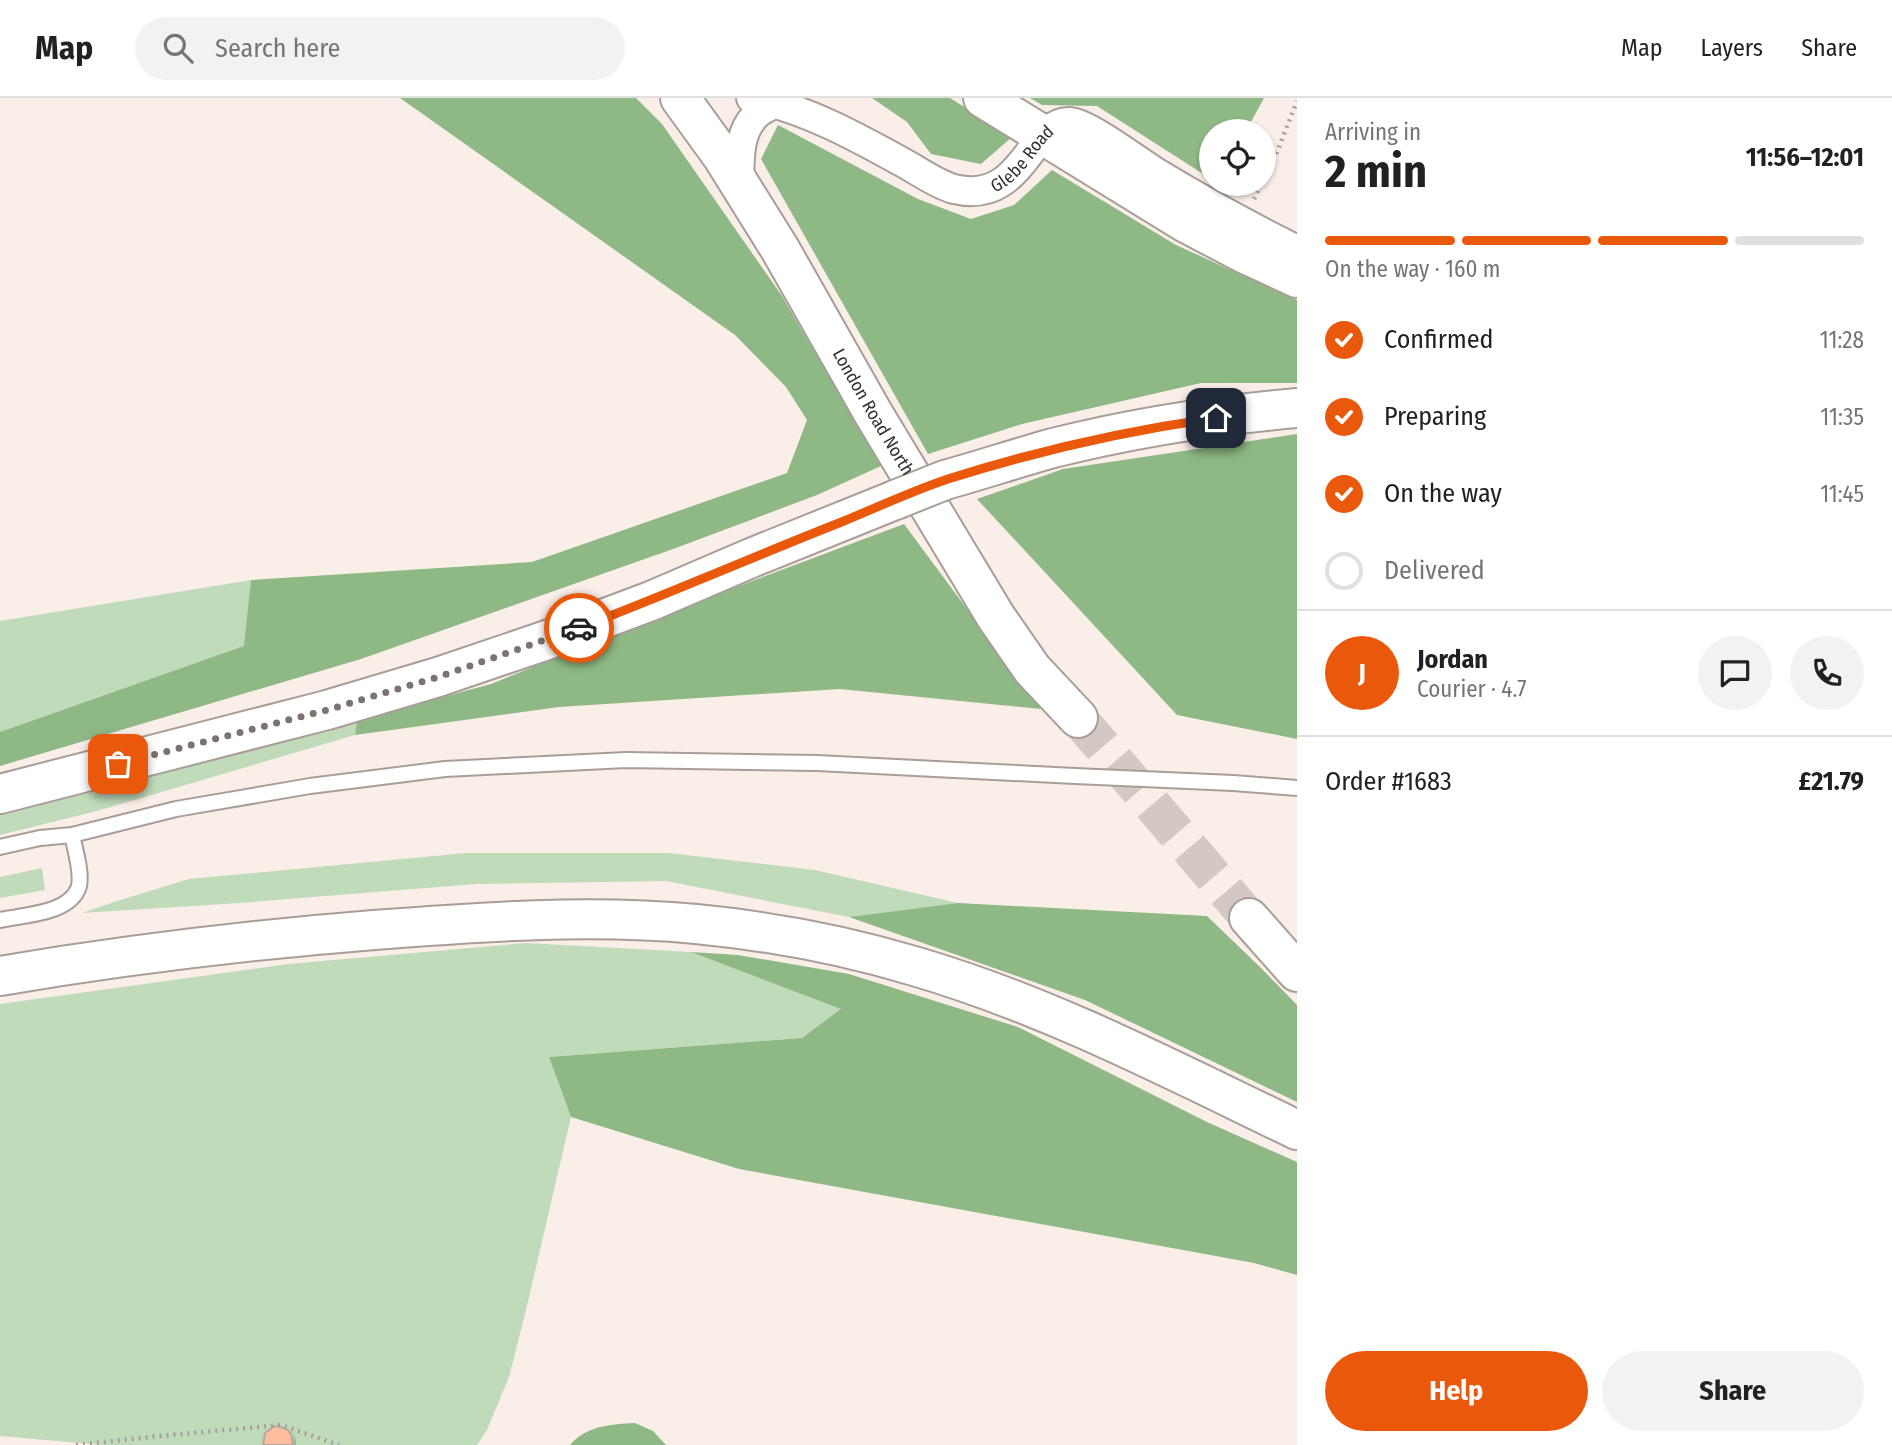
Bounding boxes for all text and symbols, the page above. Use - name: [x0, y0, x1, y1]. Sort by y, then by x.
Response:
- search box: [135, 17, 625, 80]
- text: Map: [35, 28, 93, 68]
- icon: search: [159, 29, 197, 67]
- text: Search here: [215, 33, 340, 64]
- text: Map: [1621, 34, 1663, 62]
- text: Layers: [1701, 34, 1763, 62]
- text: Share: [1801, 34, 1857, 62]
- text: Arriving in: [1325, 118, 1421, 146]
- map controls: [1199, 119, 1276, 196]
- button: locate: [1199, 119, 1276, 196]
- street label: Glebe Road: [987, 120, 1058, 197]
- text: 11:56–12:01: [1746, 142, 1864, 173]
- text: 2 min: [1325, 144, 1427, 199]
- text: On the way · 160 m: [1325, 255, 1500, 283]
- icon: check: [1325, 321, 1363, 359]
- text: Confirmed: [1384, 324, 1494, 355]
- text: 11:28: [1820, 326, 1864, 354]
- street label: London Road North: [828, 345, 919, 479]
- pin: [1186, 388, 1246, 448]
- icon: check: [1325, 398, 1363, 436]
- icon: home: [1197, 399, 1235, 437]
- text: Preparing: [1384, 401, 1486, 432]
- text: 11:35: [1820, 403, 1864, 431]
- icon: check: [1325, 475, 1363, 513]
- text: On the way: [1384, 478, 1502, 509]
- text: 11:45: [1820, 480, 1864, 508]
- text: Delivered: [1384, 555, 1485, 586]
- courier: [544, 593, 614, 663]
- icon: car: [560, 609, 598, 647]
- button: chat: [1698, 636, 1772, 710]
- button: phone: [1790, 636, 1864, 710]
- text: Jordan: [1417, 644, 1488, 675]
- text: J: [1358, 658, 1366, 689]
- text: Courier · 4.7: [1417, 675, 1527, 703]
- pin: [88, 734, 148, 794]
- icon: bag: [99, 745, 137, 783]
- text: Order #1683: [1325, 766, 1452, 797]
- text: £21.79: [1798, 766, 1864, 797]
- button: Help: [1325, 1351, 1588, 1431]
- button: Share: [1602, 1351, 1864, 1431]

